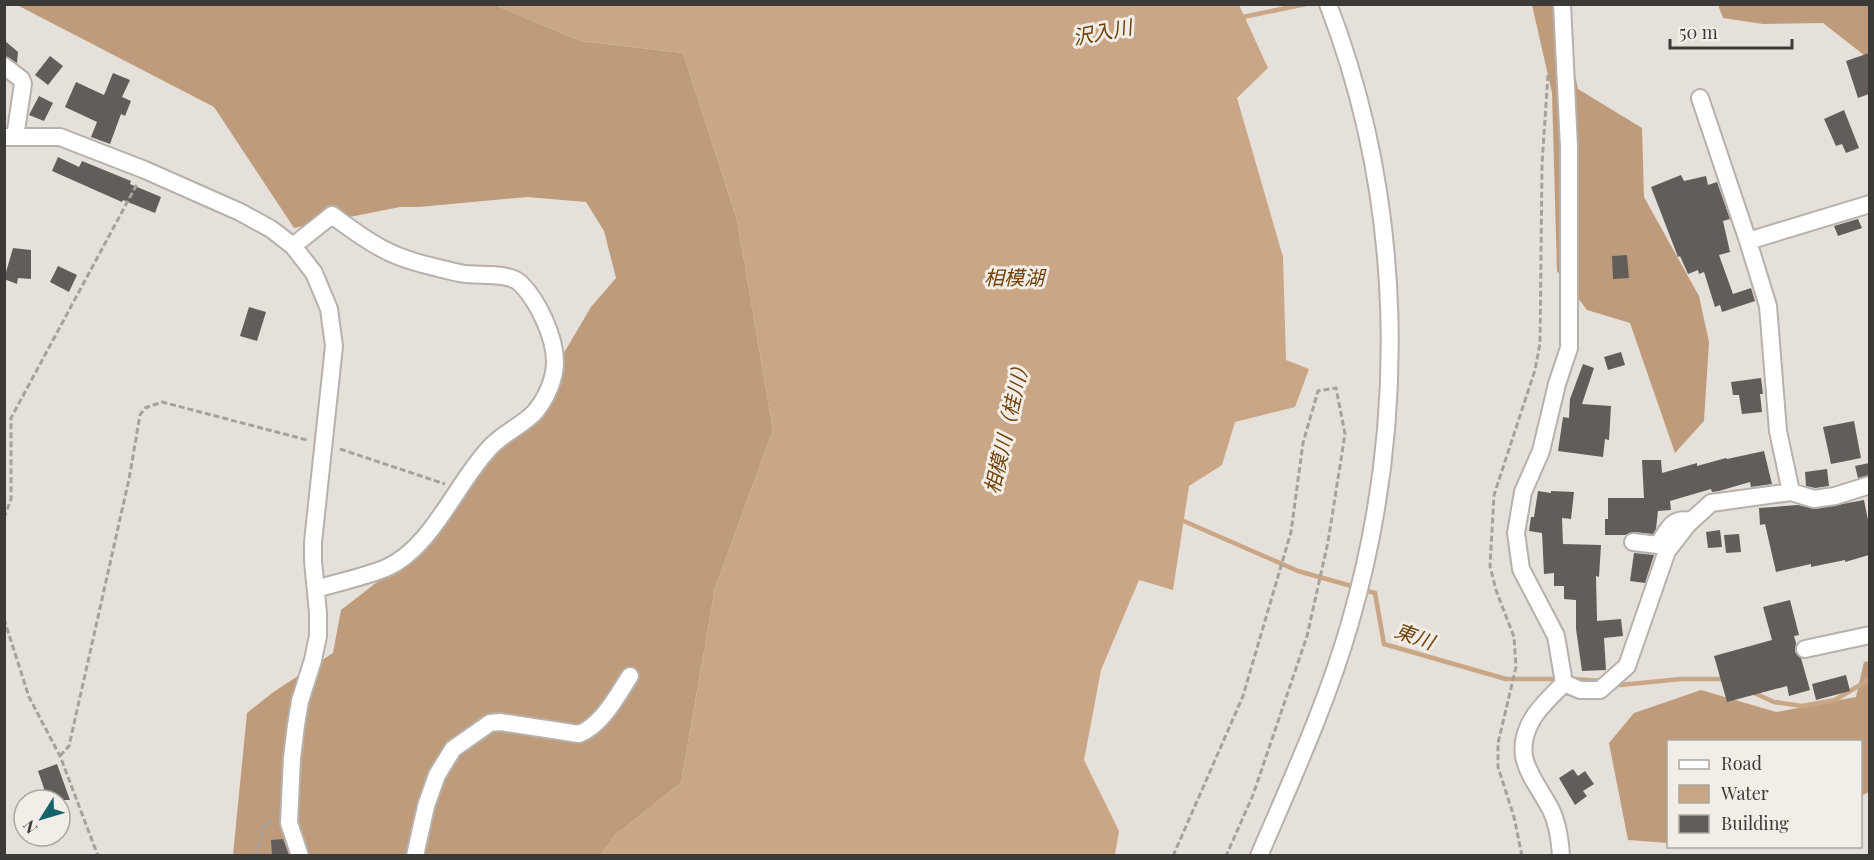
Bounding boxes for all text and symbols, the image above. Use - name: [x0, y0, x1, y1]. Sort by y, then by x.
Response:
- water label: 沢入川: [1070, 12, 1136, 50]
- scale bar: [1670, 12, 1792, 50]
- text: 50 m: [1679, 20, 1718, 44]
- water label: 相模湖: [984, 263, 1047, 290]
- water label: 相模川（桂川）: [977, 354, 1035, 496]
- water label: 東川: [1392, 615, 1440, 655]
- legend: [1667, 740, 1862, 848]
- text: Road: [1721, 751, 1762, 775]
- text: Water: [1720, 781, 1769, 805]
- north arrow: [12, 788, 72, 848]
- text: Building: [1721, 811, 1789, 835]
- text: N: [17, 816, 41, 838]

